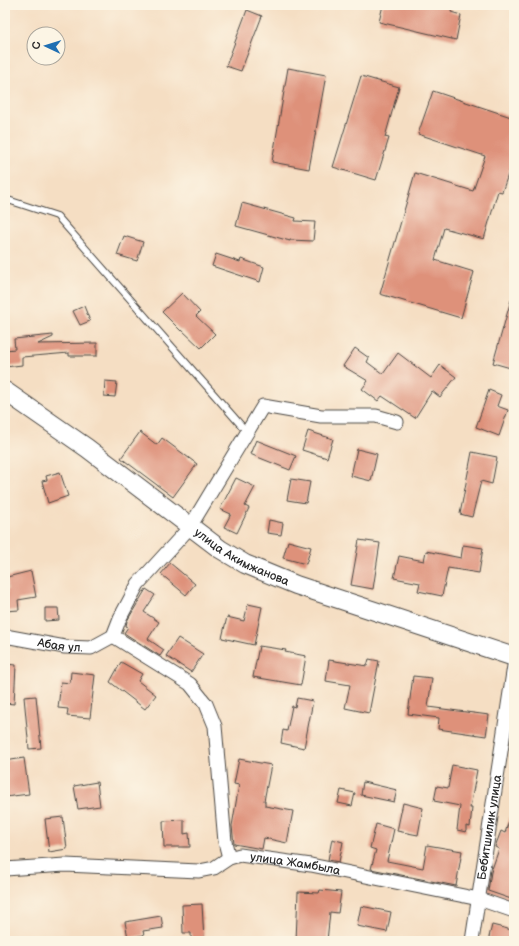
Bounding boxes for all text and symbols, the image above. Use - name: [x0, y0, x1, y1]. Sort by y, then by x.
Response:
- north arrow: [26, 26, 66, 66]
- text: С: [30, 41, 43, 50]
- street label: улица Акимжанова: [191, 525, 291, 589]
- street label: Абая ул.: [35, 635, 83, 656]
- street label: Бебитшилик улица: [474, 774, 505, 881]
- street label: улица Жамбыла: [249, 850, 342, 879]

